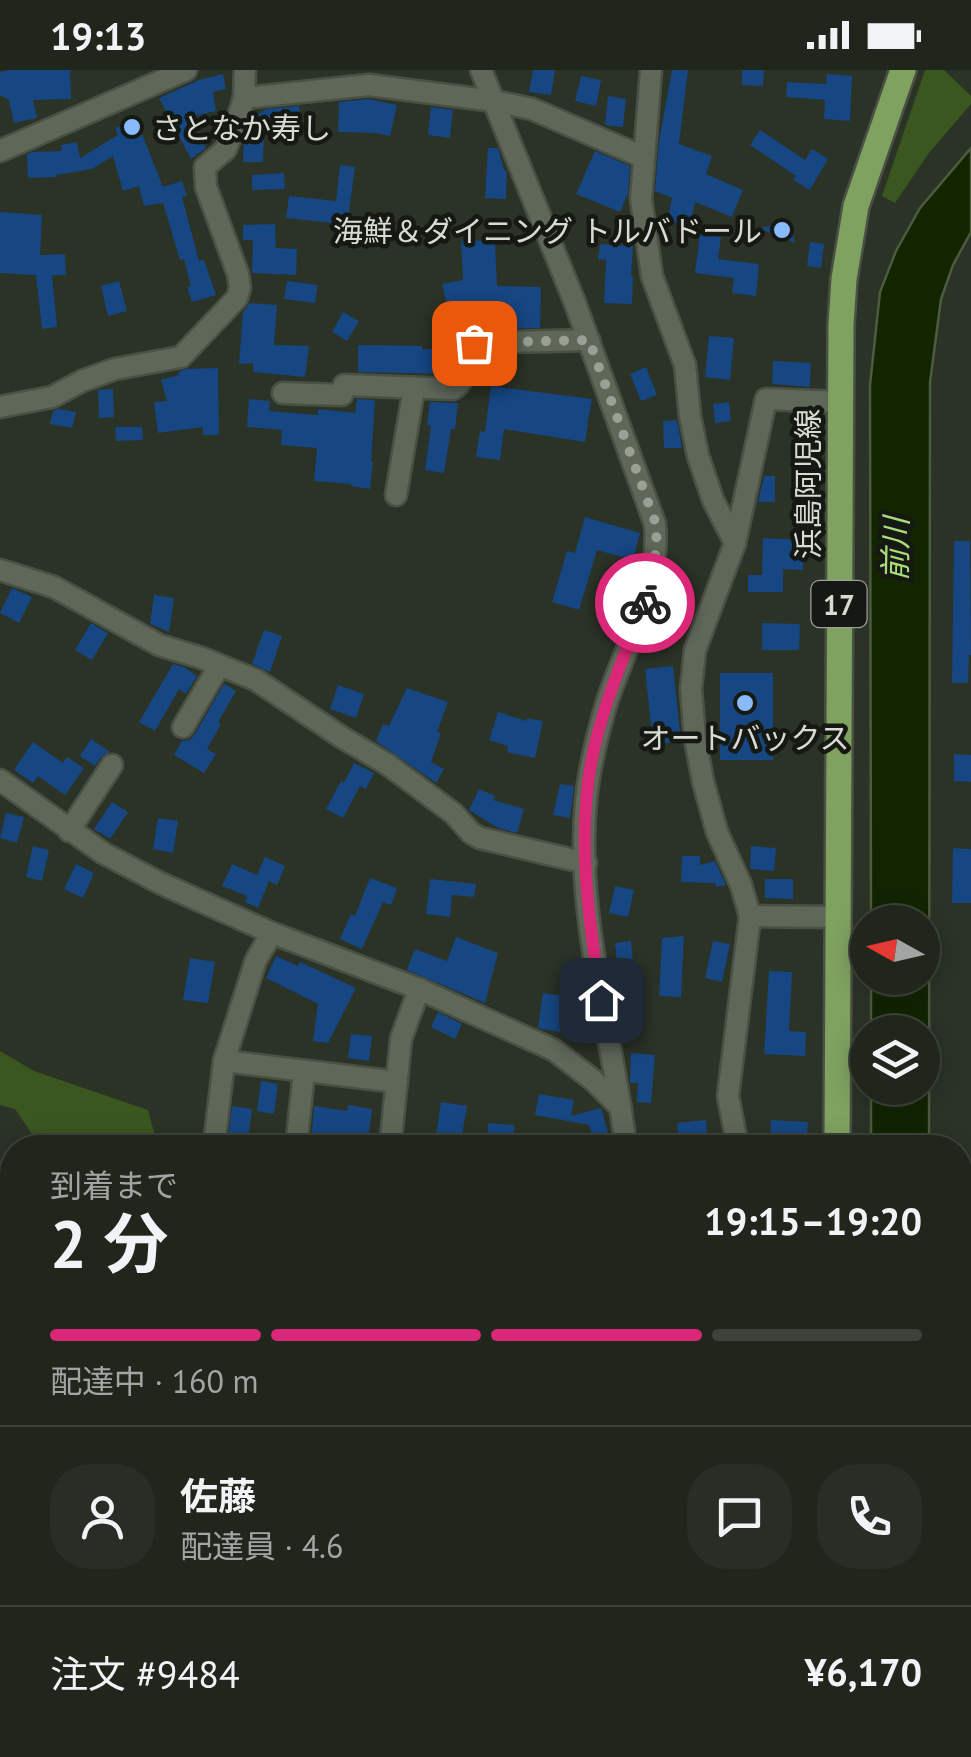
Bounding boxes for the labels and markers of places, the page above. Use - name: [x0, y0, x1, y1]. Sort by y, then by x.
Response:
- place label: さとなか寿し: [152, 108, 331, 147]
- marker: さとなか寿し: [121, 116, 143, 138]
- place label: 海鮮＆ダイニング トルバドール: [333, 211, 762, 250]
- marker: 海鮮＆ダイニング トルバドール: [771, 219, 793, 241]
- pin: [432, 301, 517, 386]
- marker: オートバックス: [734, 692, 756, 714]
- place label: オートバックス: [640, 718, 850, 757]
- pin: [559, 958, 644, 1043]

